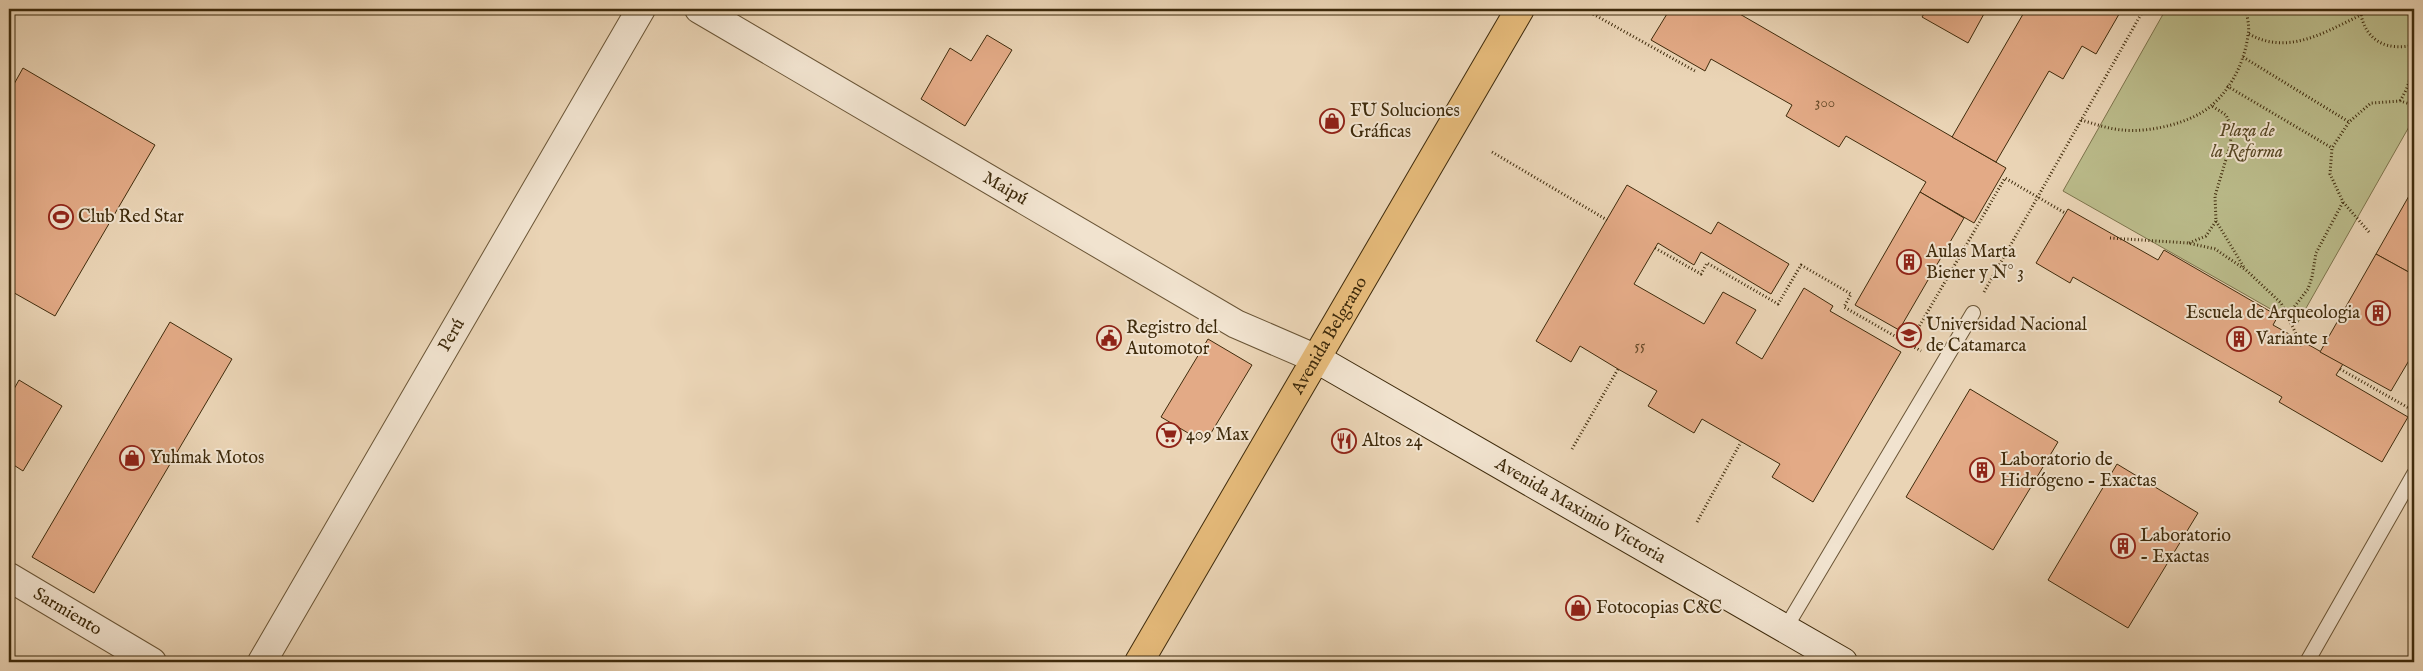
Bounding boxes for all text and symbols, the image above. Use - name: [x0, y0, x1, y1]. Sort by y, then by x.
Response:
- house number: 300: [1815, 93, 1835, 112]
- place label: FU Soluciones Gráficas: [1350, 100, 1460, 144]
- shop icon: FU Soluciones Gráficas: [1319, 108, 1345, 134]
- park label: Plaza de la Reforma: [2211, 120, 2283, 164]
- street label: Maipú: [978, 166, 1032, 211]
- sports icon: Club Red Star: [48, 204, 74, 230]
- place label: Club Red Star: [78, 206, 184, 229]
- place label: Aulas Marta Biener y N° 3: [1925, 241, 2024, 285]
- building icon: Aulas Marta Biener y N° 3: [1896, 249, 1922, 275]
- street label: Avenida Belgrano: [1286, 272, 1373, 399]
- building icon: Escuela de Arqueologia: [2365, 300, 2391, 326]
- place label: Escuela de Arqueologia: [2186, 302, 2360, 325]
- street label: Perú: [433, 314, 470, 356]
- place label: Universidad Nacional de Catamarca: [1926, 314, 2087, 358]
- place label: Registro del Automotor: [1125, 317, 1218, 361]
- school or university icon: Universidad Nacional de Catamarca: [1896, 322, 1922, 348]
- public building icon: Registro del Automotor: [1096, 325, 1122, 351]
- building icon: Variante 1: [2226, 326, 2252, 352]
- place label: Variante 1: [2255, 328, 2328, 351]
- house number: 55: [1635, 336, 1646, 355]
- supermarket icon: 409 Max: [1156, 422, 1182, 448]
- place label: 409 Max: [1186, 424, 1249, 447]
- restaurant icon: Altos 24: [1331, 428, 1357, 454]
- place label: Altos 24: [1361, 430, 1423, 453]
- shop icon: Yuhmak Motos: [119, 445, 145, 471]
- place label: Yuhmak Motos: [150, 447, 264, 470]
- place label: Laboratorio de Hidrógeno - Exactas: [2000, 449, 2157, 493]
- street label: Avenida Maximio Victoria: [1490, 452, 1670, 569]
- building icon: Laboratorio de Hidrógeno - Exactas: [1969, 457, 1995, 483]
- place label: Laboratorio - Exactas: [2140, 525, 2231, 569]
- building icon: Laboratorio - Exactas: [2110, 533, 2136, 559]
- street label: Sarmiento: [29, 582, 106, 641]
- shop icon: Fotocopias C&C: [1565, 595, 1591, 621]
- place label: Fotocopias C&C: [1596, 597, 1722, 620]

